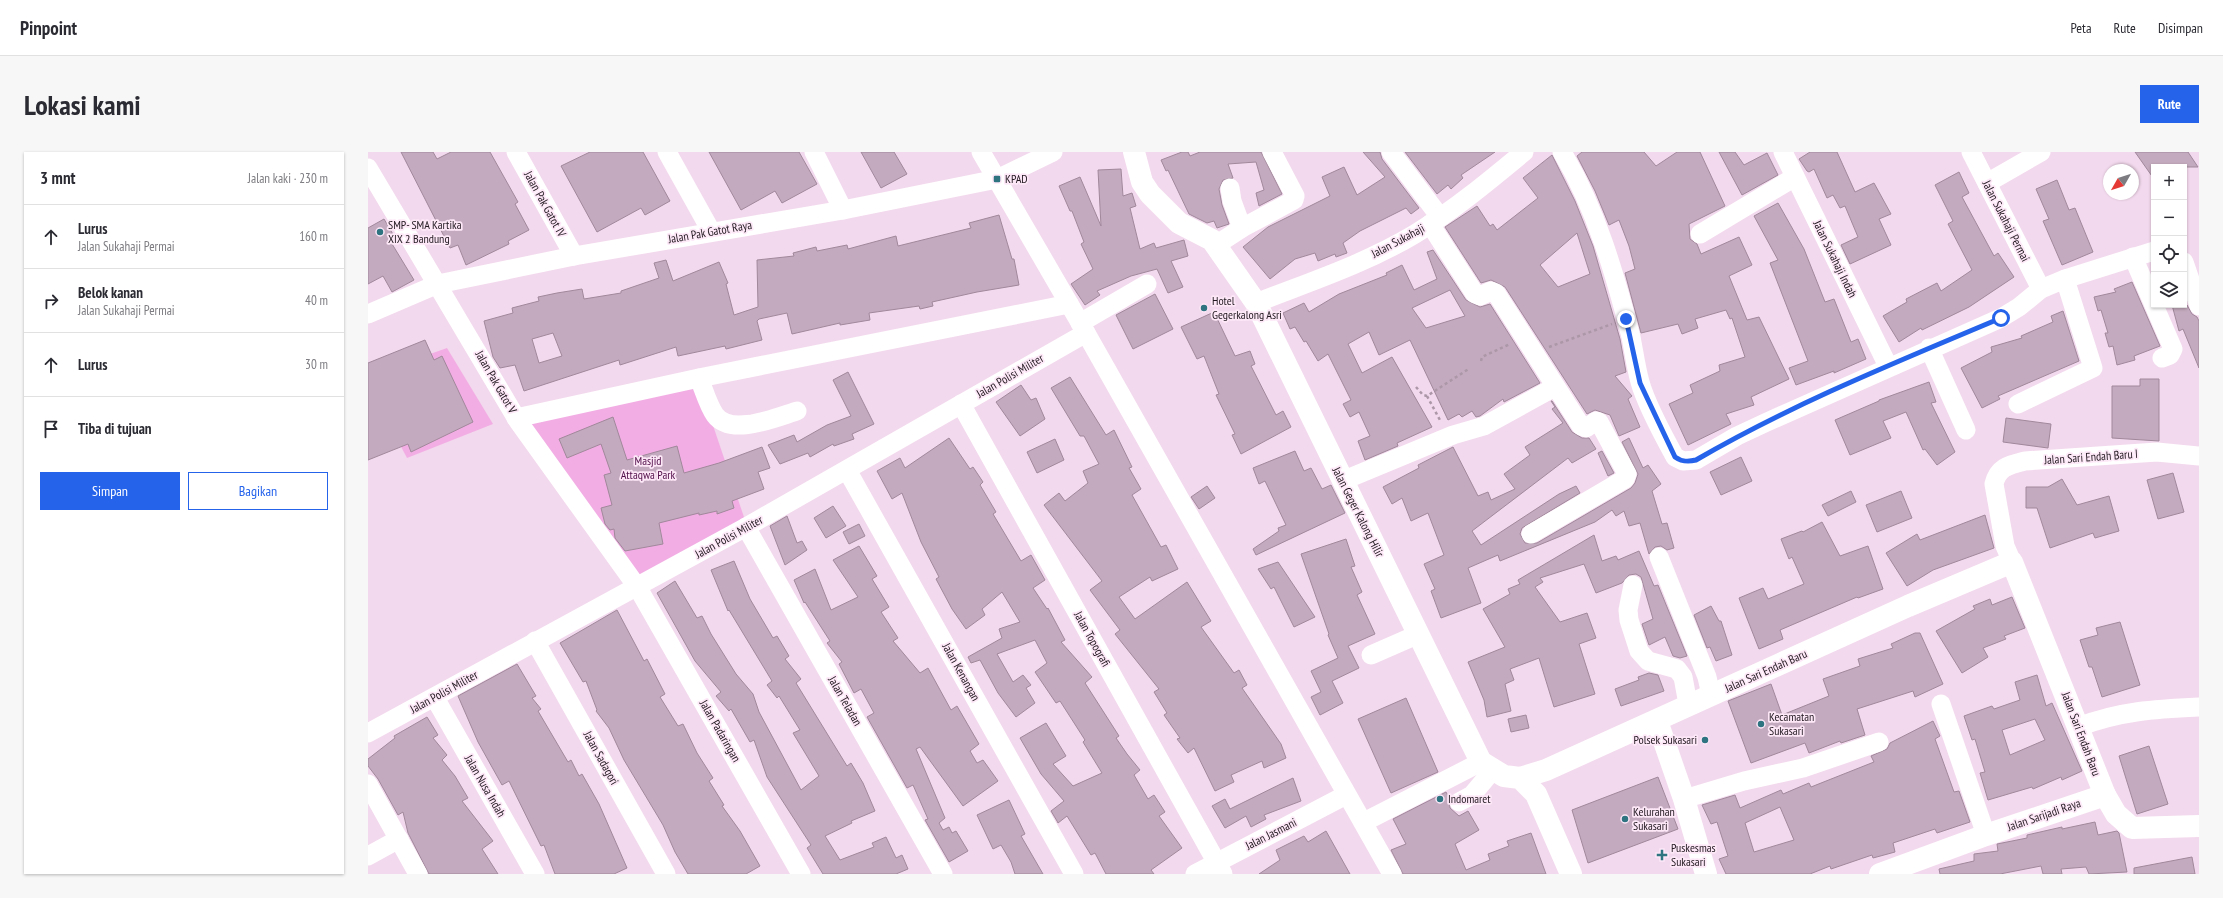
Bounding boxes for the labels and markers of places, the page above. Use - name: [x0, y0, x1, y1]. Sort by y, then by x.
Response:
- place label: KPAD: [1005, 171, 1028, 186]
- marker: KPAD: [992, 174, 1002, 184]
- place label: SMP- SMA Kartika XIX 2 Bandung: [388, 217, 462, 246]
- marker: SMP- SMA Kartika XIX 2 Bandung: [375, 227, 385, 237]
- place label: Hotel Gegerkalong Asri: [1212, 293, 1282, 322]
- marker: Hotel Gegerkalong Asri: [1199, 303, 1209, 313]
- place label: Kecamatan Sukasari: [1769, 709, 1814, 738]
- marker: Kecamatan Sukasari: [1756, 719, 1766, 729]
- place label: Polsek Sukasari: [1633, 732, 1697, 747]
- marker: Polsek Sukasari: [1700, 735, 1710, 745]
- place label: Indomaret: [1448, 791, 1491, 806]
- marker: Indomaret: [1435, 794, 1445, 804]
- place label: Kelurahan Sukasari: [1633, 804, 1675, 833]
- marker: Kelurahan Sukasari: [1620, 814, 1630, 824]
- place label: Puskesmas Sukasari: [1671, 840, 1716, 869]
- marker: Puskesmas Sukasari: [1656, 849, 1668, 861]

